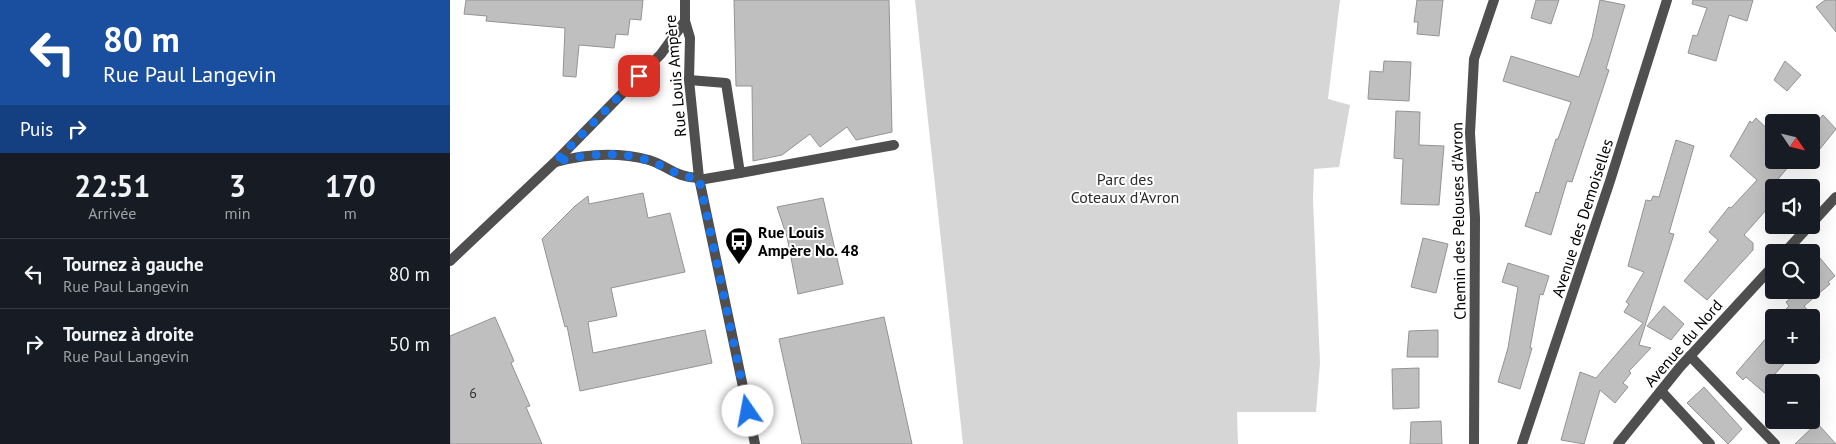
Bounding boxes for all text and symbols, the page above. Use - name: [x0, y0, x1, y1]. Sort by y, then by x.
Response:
- street label: Rue Louis Ampère: [660, 14, 690, 138]
- text: 80 m: [103, 16, 180, 62]
- icon: left: [20, 20, 85, 85]
- pin: [618, 55, 660, 97]
- text: Rue Paul Langevin: [103, 60, 276, 88]
- icon: arrive: [625, 62, 653, 90]
- north arrow: [1765, 114, 1820, 169]
- map controls: [1765, 114, 1820, 429]
- icon: right: [63, 115, 91, 143]
- text: Puis: [20, 117, 53, 141]
- street label: Chemin des Pelouses d'Avron: [1446, 122, 1470, 320]
- street label: Avenue des Demoiselles: [1547, 136, 1617, 300]
- text: 22:51: [74, 166, 150, 205]
- text: 3: [229, 166, 246, 205]
- text: 170: [325, 166, 376, 205]
- park label: Parc des Coteaux d'Avron: [1071, 169, 1179, 207]
- button: sound: [1765, 179, 1820, 234]
- text: Arrivée: [88, 203, 136, 223]
- text: min: [225, 203, 251, 223]
- text: m: [344, 203, 357, 223]
- place label: Rue Louis Ampère No. 48: [758, 222, 859, 260]
- bus stop icon: Rue Louis Ampère No. 48: [724, 226, 754, 265]
- button: search: [1765, 244, 1820, 299]
- text: Tournez à gauche: [63, 252, 204, 276]
- icon: left: [20, 260, 48, 288]
- text: 80 m: [389, 262, 430, 286]
- text: Rue Paul Langevin: [63, 276, 189, 296]
- street label: Avenue du Nord: [1640, 295, 1726, 391]
- button: +: [1765, 309, 1820, 364]
- text: Tournez à droite: [63, 322, 194, 346]
- icon: right: [20, 330, 48, 358]
- text: 50 m: [389, 332, 430, 356]
- text: Rue Paul Langevin: [63, 346, 189, 366]
- button: −: [1765, 374, 1820, 429]
- house number: 6: [469, 384, 477, 402]
- position arrow: [721, 384, 773, 436]

